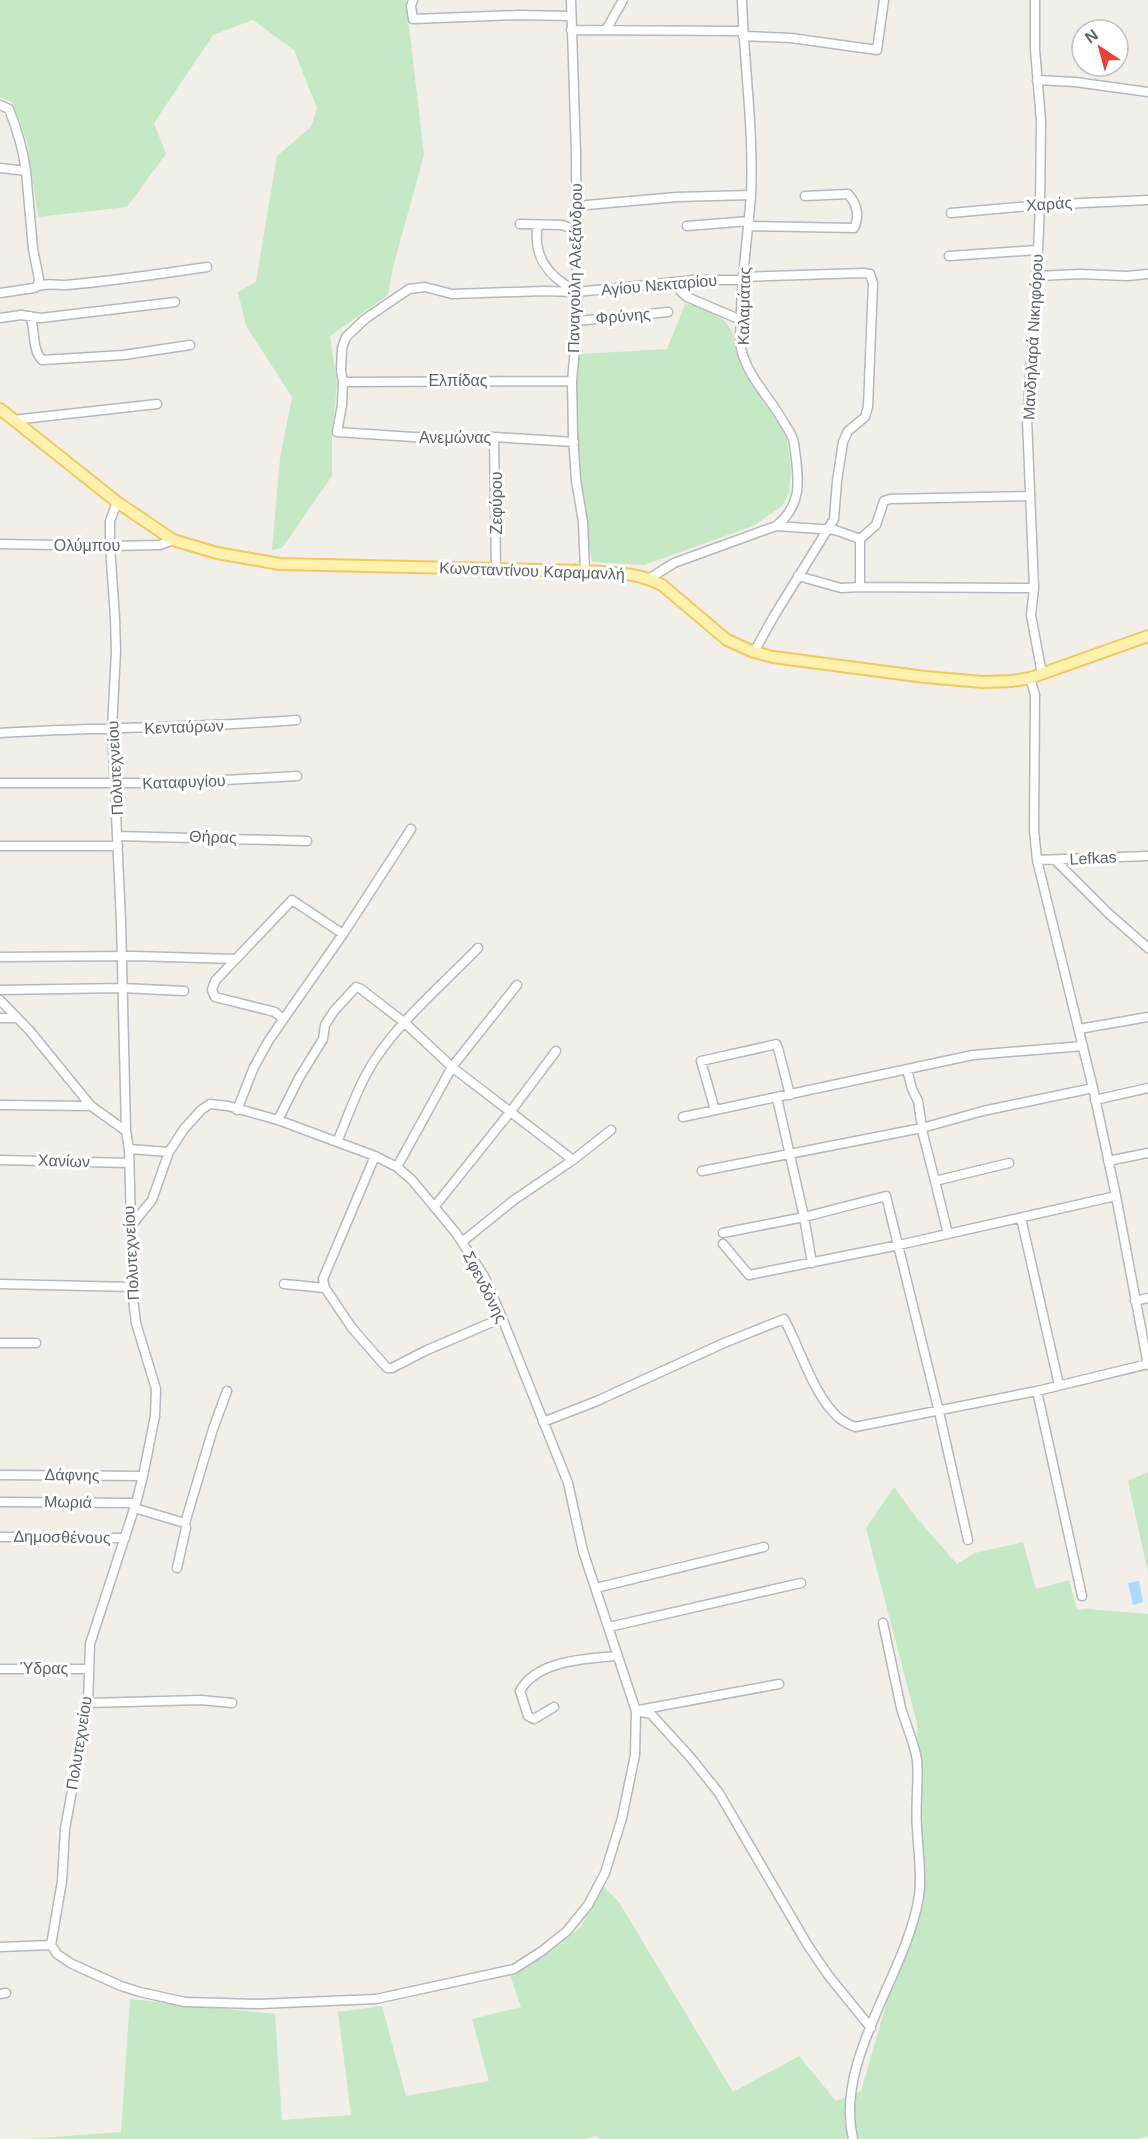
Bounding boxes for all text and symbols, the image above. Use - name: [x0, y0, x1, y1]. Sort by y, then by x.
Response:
- north arrow: [1070, 18, 1130, 78]
- text: N: [1082, 26, 1101, 47]
- street label: Παναγούλη Αλεξάνδρου: [565, 183, 586, 353]
- street label: Χαράς: [1025, 194, 1073, 214]
- street label: Μανδηλαρά Νικηφόρου: [1020, 254, 1046, 420]
- street label: Καλαμάτας: [735, 266, 753, 345]
- street label: Αγίου Νεκταρίου: [600, 271, 718, 299]
- street label: Φρύνης: [595, 305, 652, 327]
- street label: Ελπίδας: [428, 372, 488, 389]
- street label: Ανεμώνας: [419, 429, 491, 446]
- street label: Ζεφύρου: [488, 472, 505, 534]
- street label: Ολύμπου: [54, 537, 120, 554]
- street label: Κωνσταντίνου Καραμανλή: [439, 559, 625, 583]
- street label: Κενταύρων: [144, 717, 224, 737]
- street label: Πολυτεχνείου: [104, 720, 126, 816]
- street label: Καταφυγίου: [142, 772, 226, 792]
- street label: Θήρας: [189, 828, 237, 846]
- street label: Lefkas: [1069, 848, 1117, 868]
- street label: Χανίων: [38, 1152, 90, 1170]
- street label: Πολυτεχνείου: [120, 1205, 142, 1301]
- street label: Σφενδόνης: [460, 1248, 510, 1326]
- street label: Δάφνης: [44, 1466, 100, 1484]
- street label: Μωριά: [44, 1493, 92, 1511]
- street label: Δημοσθένους: [13, 1528, 111, 1546]
- street label: Ύδρας: [20, 1660, 69, 1677]
- street label: Πολυτεχνείου: [63, 1695, 95, 1791]

